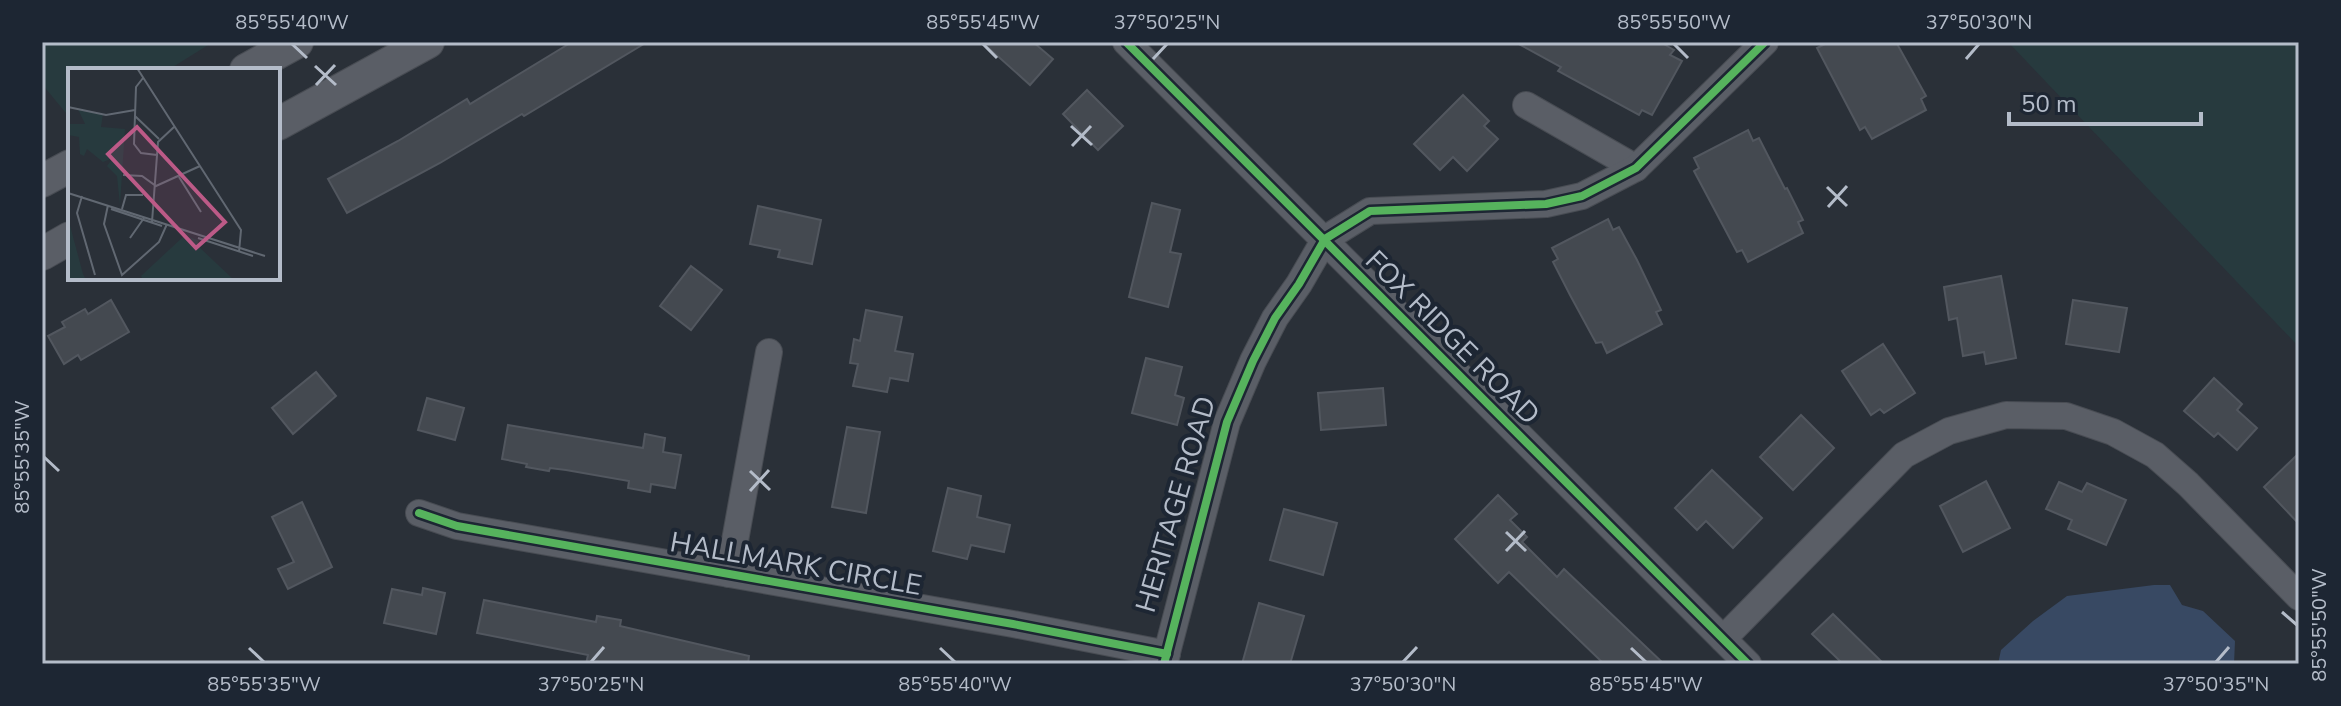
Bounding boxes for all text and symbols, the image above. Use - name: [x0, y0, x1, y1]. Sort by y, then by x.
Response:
- text: 85°55'40"W: [235, 9, 349, 36]
- text: 85°55'45"W: [926, 9, 1040, 36]
- text: 37°50'25"N: [1114, 9, 1220, 36]
- text: 85°55'50"W: [1617, 9, 1731, 36]
- text: 37°50'30"N: [1926, 9, 2032, 36]
- inset map: [68, 68, 280, 280]
- scale bar: [2009, 76, 2201, 126]
- text: 50 m: [2021, 88, 2077, 120]
- street label: FOX RIDGE ROAD: [1357, 242, 1548, 433]
- street label: HERITAGE ROAD: [1127, 392, 1225, 617]
- text: 85°55'35"W: [9, 400, 36, 514]
- street label: HALLMARK CIRCLE: [667, 523, 925, 605]
- text: 85°55'50"W: [2306, 568, 2333, 682]
- text: 85°55'35"W: [207, 671, 321, 698]
- text: 37°50'25"N: [538, 671, 644, 698]
- text: 85°55'40"W: [898, 671, 1012, 698]
- text: 37°50'30"N: [1350, 671, 1456, 698]
- text: 85°55'45"W: [1589, 671, 1703, 698]
- text: 37°50'35"N: [2163, 671, 2269, 698]

